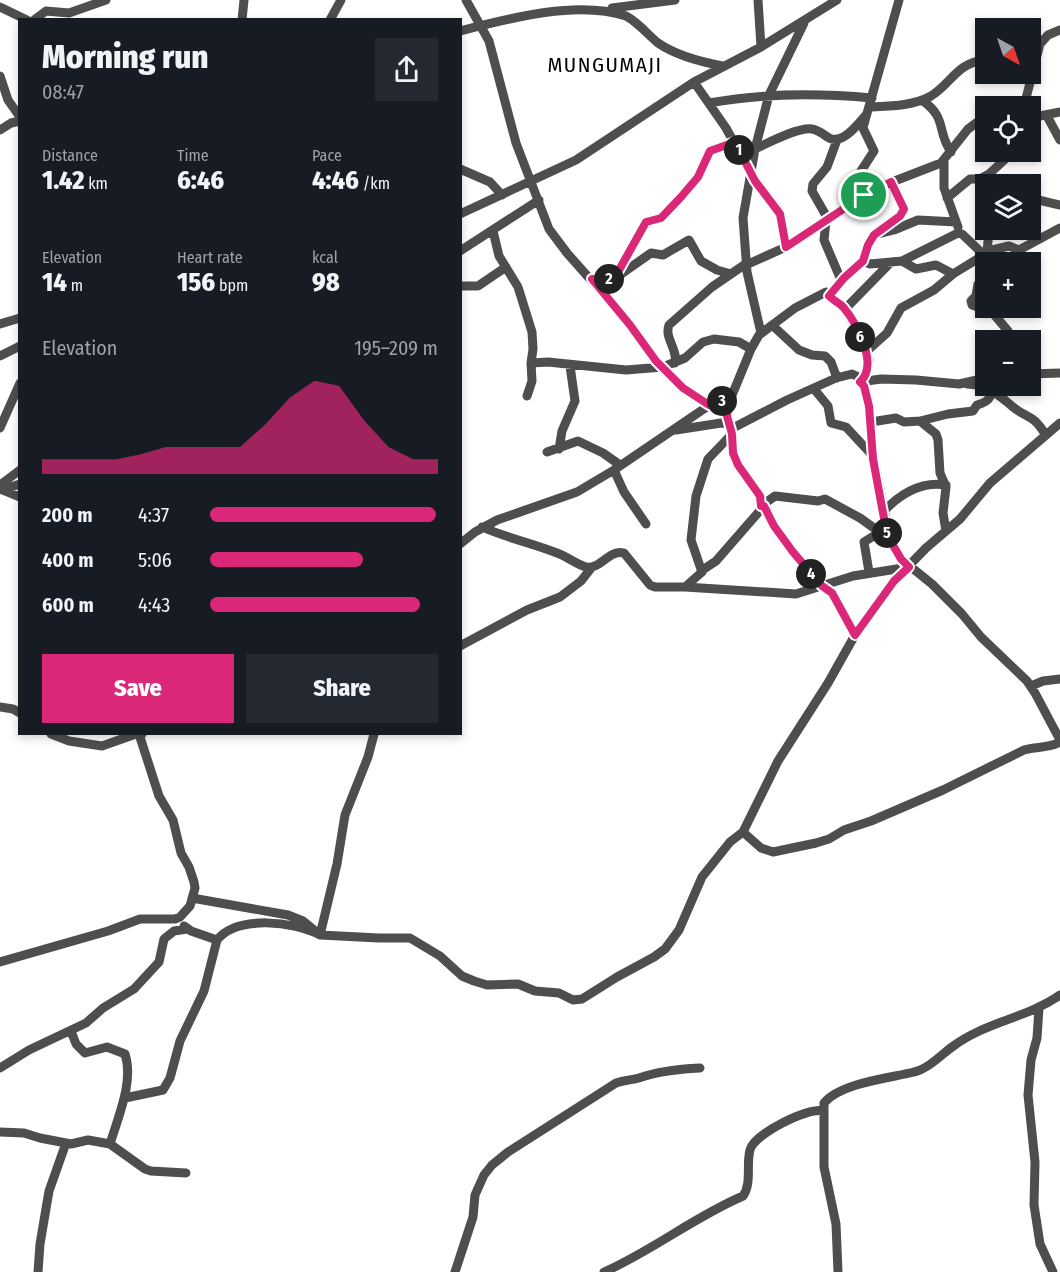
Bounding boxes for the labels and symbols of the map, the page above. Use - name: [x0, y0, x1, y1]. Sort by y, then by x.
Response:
- north arrow: [975, 18, 1041, 84]
- district label: MUNGUMAJI: [547, 52, 663, 78]
- pin: 1: [724, 135, 754, 165]
- pin: [838, 169, 889, 220]
- pin: 2: [594, 264, 624, 294]
- pin: 6: [845, 322, 875, 352]
- pin: 3: [707, 386, 737, 416]
- pin: 5: [872, 518, 902, 548]
- pin: 4: [796, 559, 826, 589]

